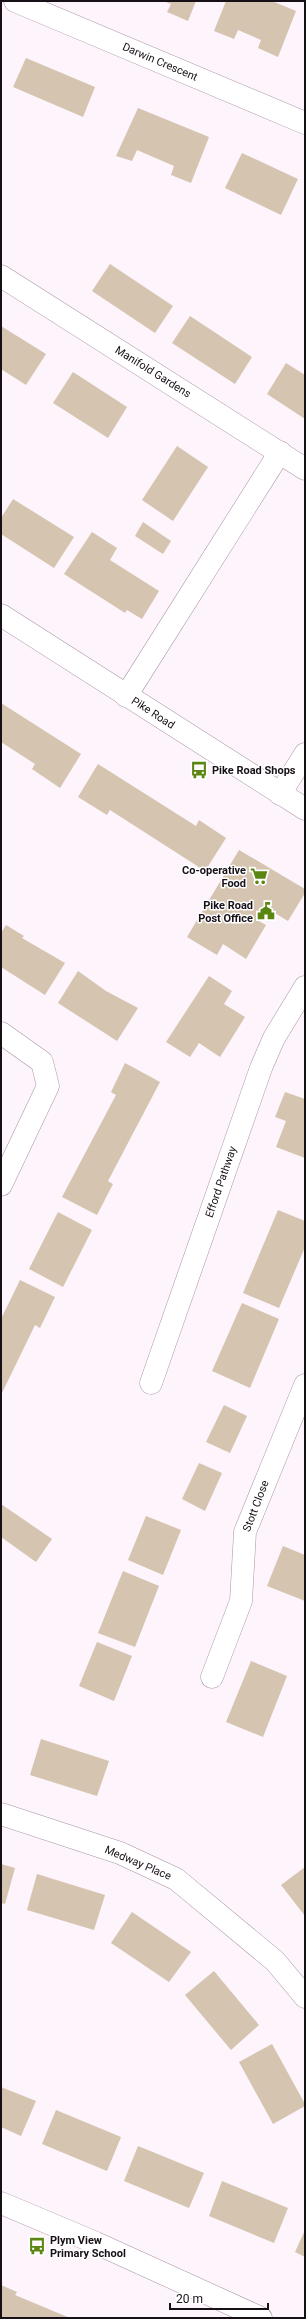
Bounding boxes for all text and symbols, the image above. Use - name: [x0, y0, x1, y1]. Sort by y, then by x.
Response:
- street label: Darwin Crescent: [120, 40, 200, 84]
- street label: Manifold Gardens: [113, 343, 194, 401]
- street label: Pike Road: [129, 694, 177, 732]
- bus stop icon: Pike Road Shops: [189, 760, 209, 780]
- place label: Pike Road Shops: [212, 764, 296, 777]
- place label: Co-operative Food: [182, 864, 246, 890]
- supermarket icon: Co-operative Food: [249, 866, 269, 886]
- place label: Pike Road Post Office: [198, 899, 253, 925]
- public building icon: Pike Road Post Office: [256, 901, 276, 921]
- street label: Efford Pathway: [203, 1144, 240, 1219]
- street label: Stott Close: [240, 1478, 272, 1533]
- street label: Medway Place: [103, 1843, 173, 1883]
- place label: Plym View Primary School: [50, 2234, 126, 2260]
- bus stop icon: Plym View Primary School: [27, 2236, 47, 2256]
- scale bar: [170, 2285, 268, 2311]
- text: 20 m: [176, 2292, 203, 2306]

